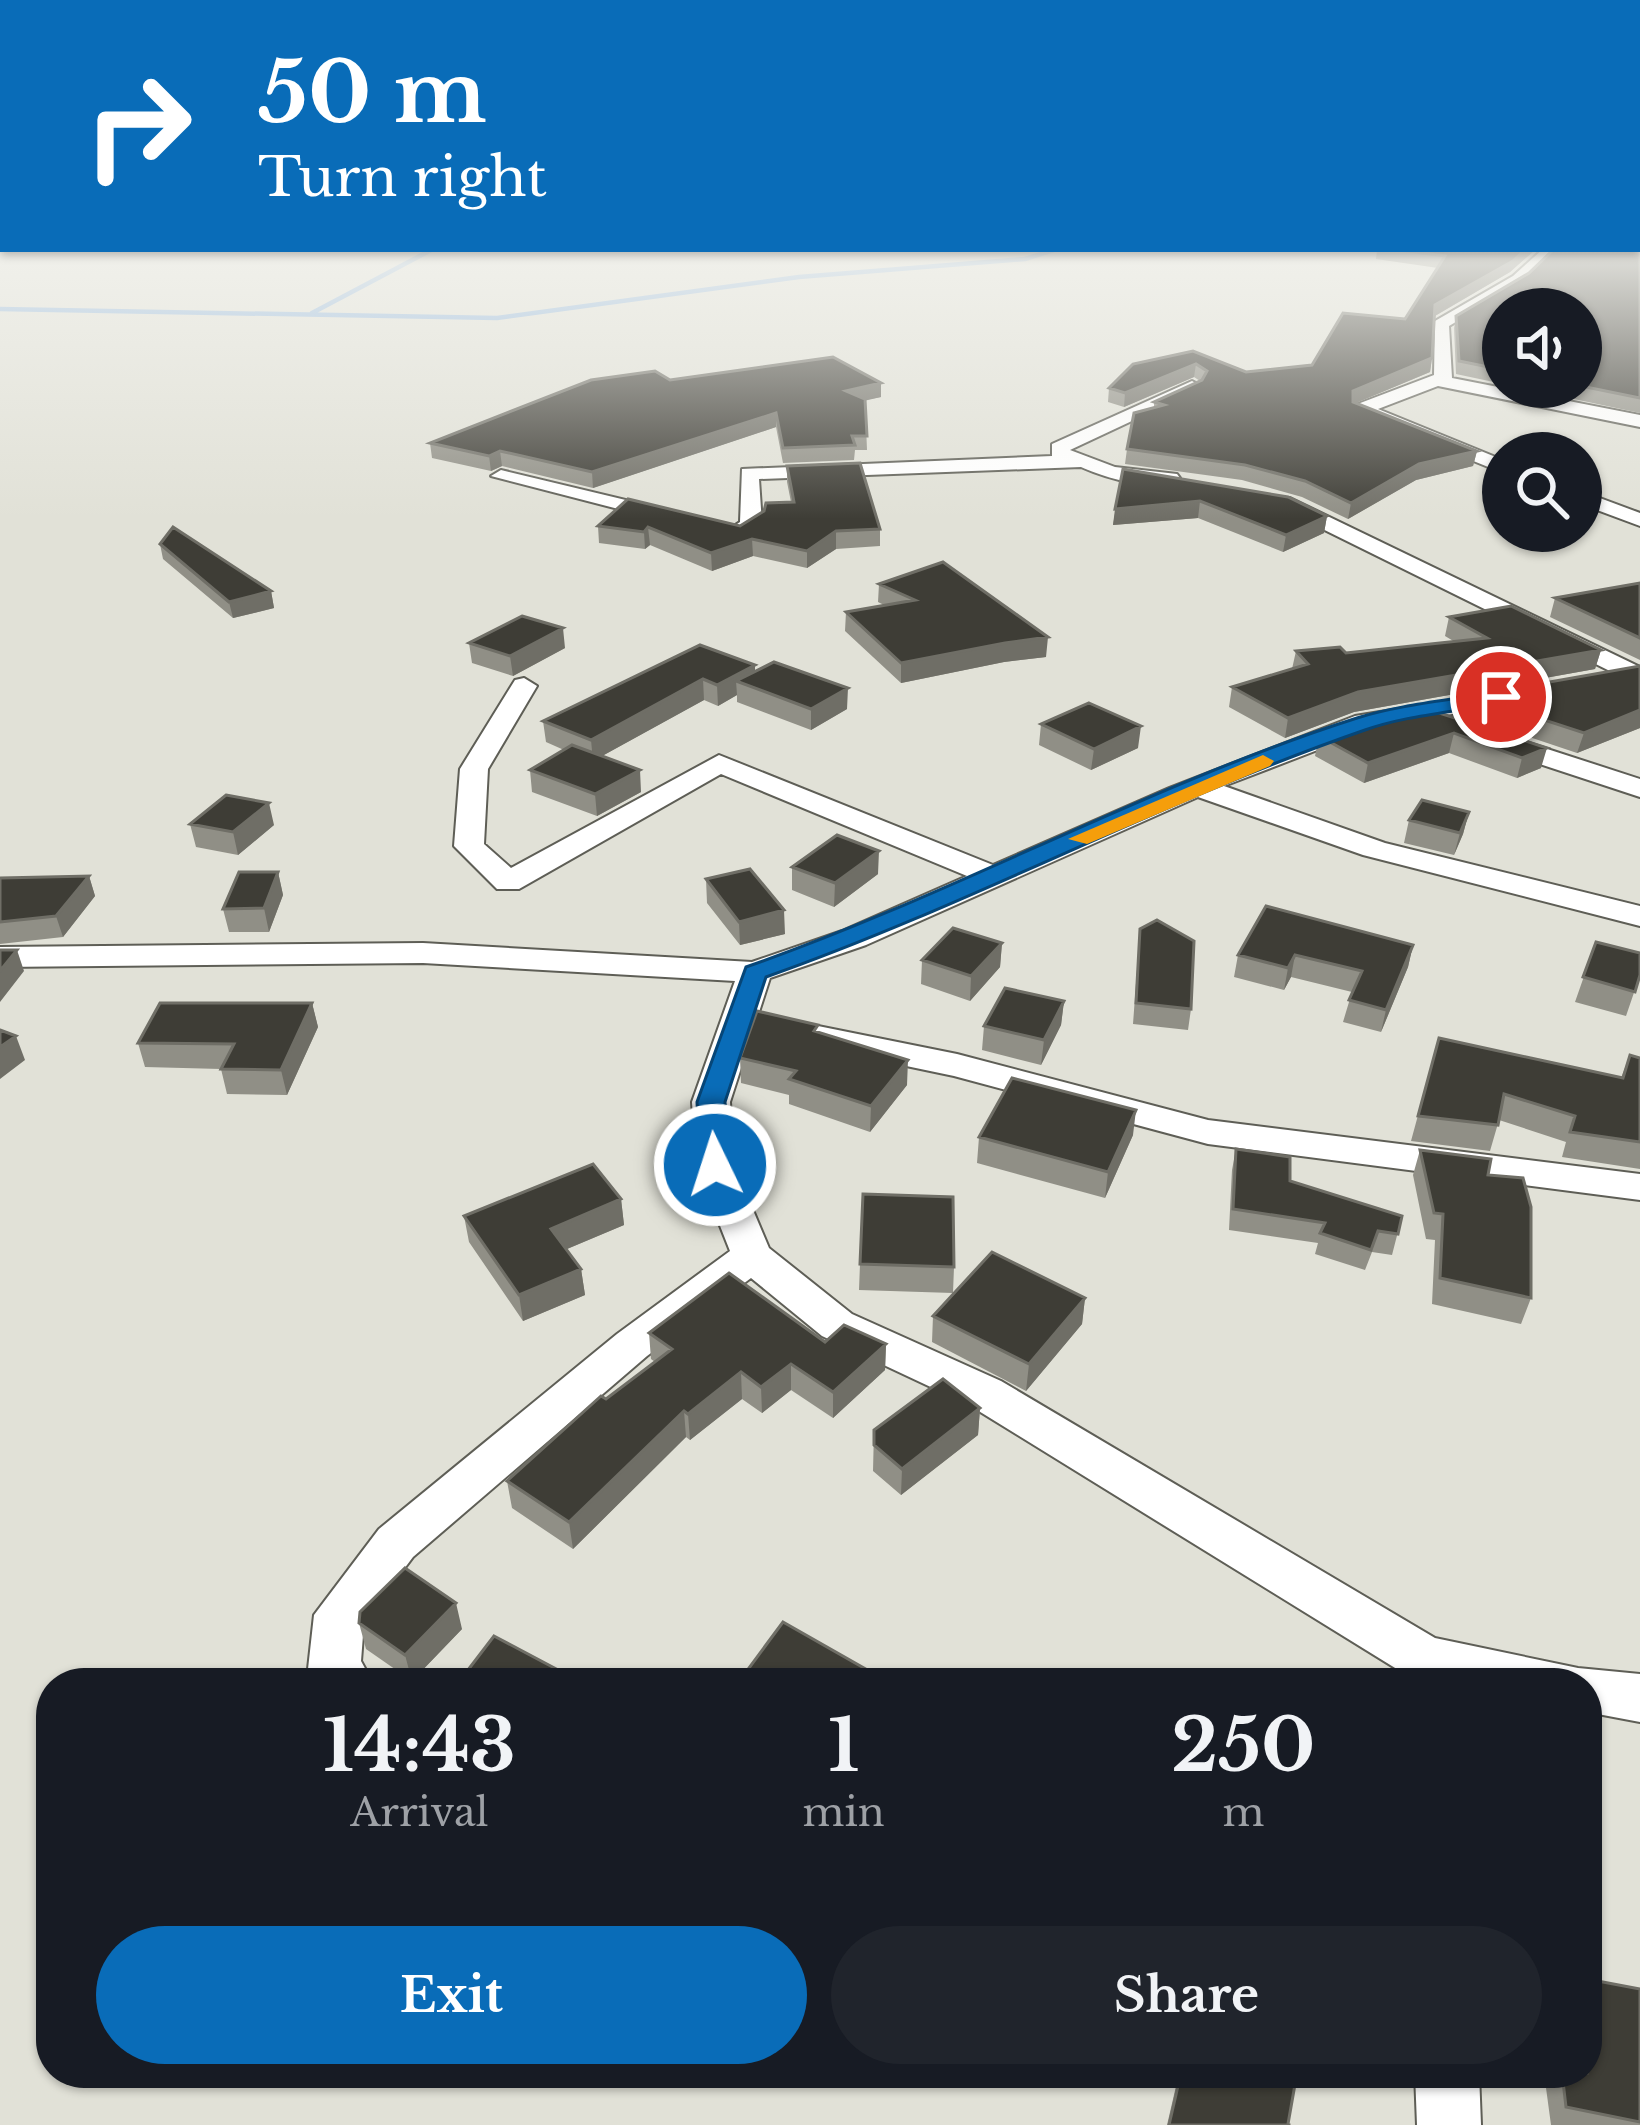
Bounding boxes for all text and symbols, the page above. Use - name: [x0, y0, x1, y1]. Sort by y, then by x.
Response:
- text: 50 m: [258, 41, 487, 145]
- icon: right: [60, 48, 216, 204]
- text: Turn right: [258, 144, 547, 211]
- map controls: [1482, 288, 1602, 552]
- button: sound: [1482, 288, 1602, 408]
- button: search: [1482, 432, 1602, 552]
- pin: [1450, 646, 1552, 748]
- icon: arrive: [1468, 664, 1534, 730]
- position arrow: [652, 1102, 778, 1228]
- text: 14:43: [323, 1701, 516, 1790]
- text: 1: [828, 1701, 859, 1790]
- text: 250: [1171, 1701, 1315, 1790]
- text: Arrival: [350, 1788, 488, 1837]
- text: min: [803, 1788, 885, 1837]
- text: m: [1222, 1788, 1264, 1837]
- button: Exit: [96, 1926, 807, 2064]
- button: Share: [831, 1926, 1542, 2064]

